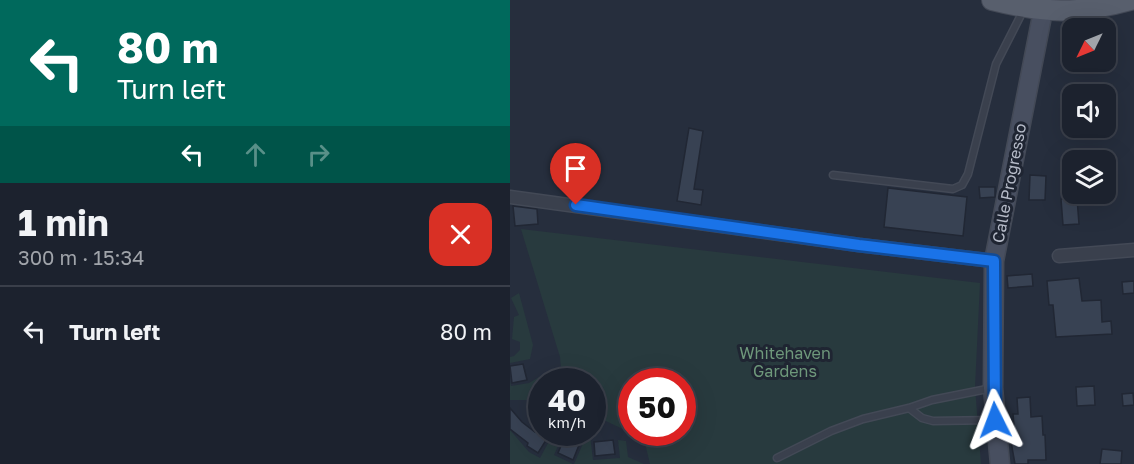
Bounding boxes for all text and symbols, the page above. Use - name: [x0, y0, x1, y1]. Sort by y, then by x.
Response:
- north arrow: [1062, 18, 1116, 72]
- map controls: [1062, 18, 1116, 204]
- text: 80 m: [117, 22, 218, 72]
- icon: left: [18, 24, 96, 102]
- text: Turn left: [117, 73, 226, 105]
- button: sound: [1062, 84, 1116, 138]
- street label: Calle Progresso: [988, 122, 1030, 244]
- icon: left: [176, 138, 209, 171]
- icon: ahead: [239, 138, 272, 171]
- icon: right: [302, 138, 335, 171]
- pin: [550, 143, 601, 205]
- button: layers: [1062, 150, 1116, 204]
- icon: arrive: [559, 152, 592, 185]
- text: 1 min: [18, 201, 109, 244]
- button: close: [429, 203, 492, 266]
- text: 300 m · 15:34: [18, 245, 144, 269]
- icon: left: [18, 315, 51, 348]
- text: Turn left: [69, 318, 160, 345]
- text: 80 m: [440, 318, 492, 345]
- park label: Whitehaven Gardens: [739, 343, 831, 381]
- speed limit sign: 50: [618, 368, 696, 446]
- text: 40: [548, 382, 586, 418]
- position arrow: [963, 388, 1027, 452]
- text: km/h: [548, 413, 586, 431]

